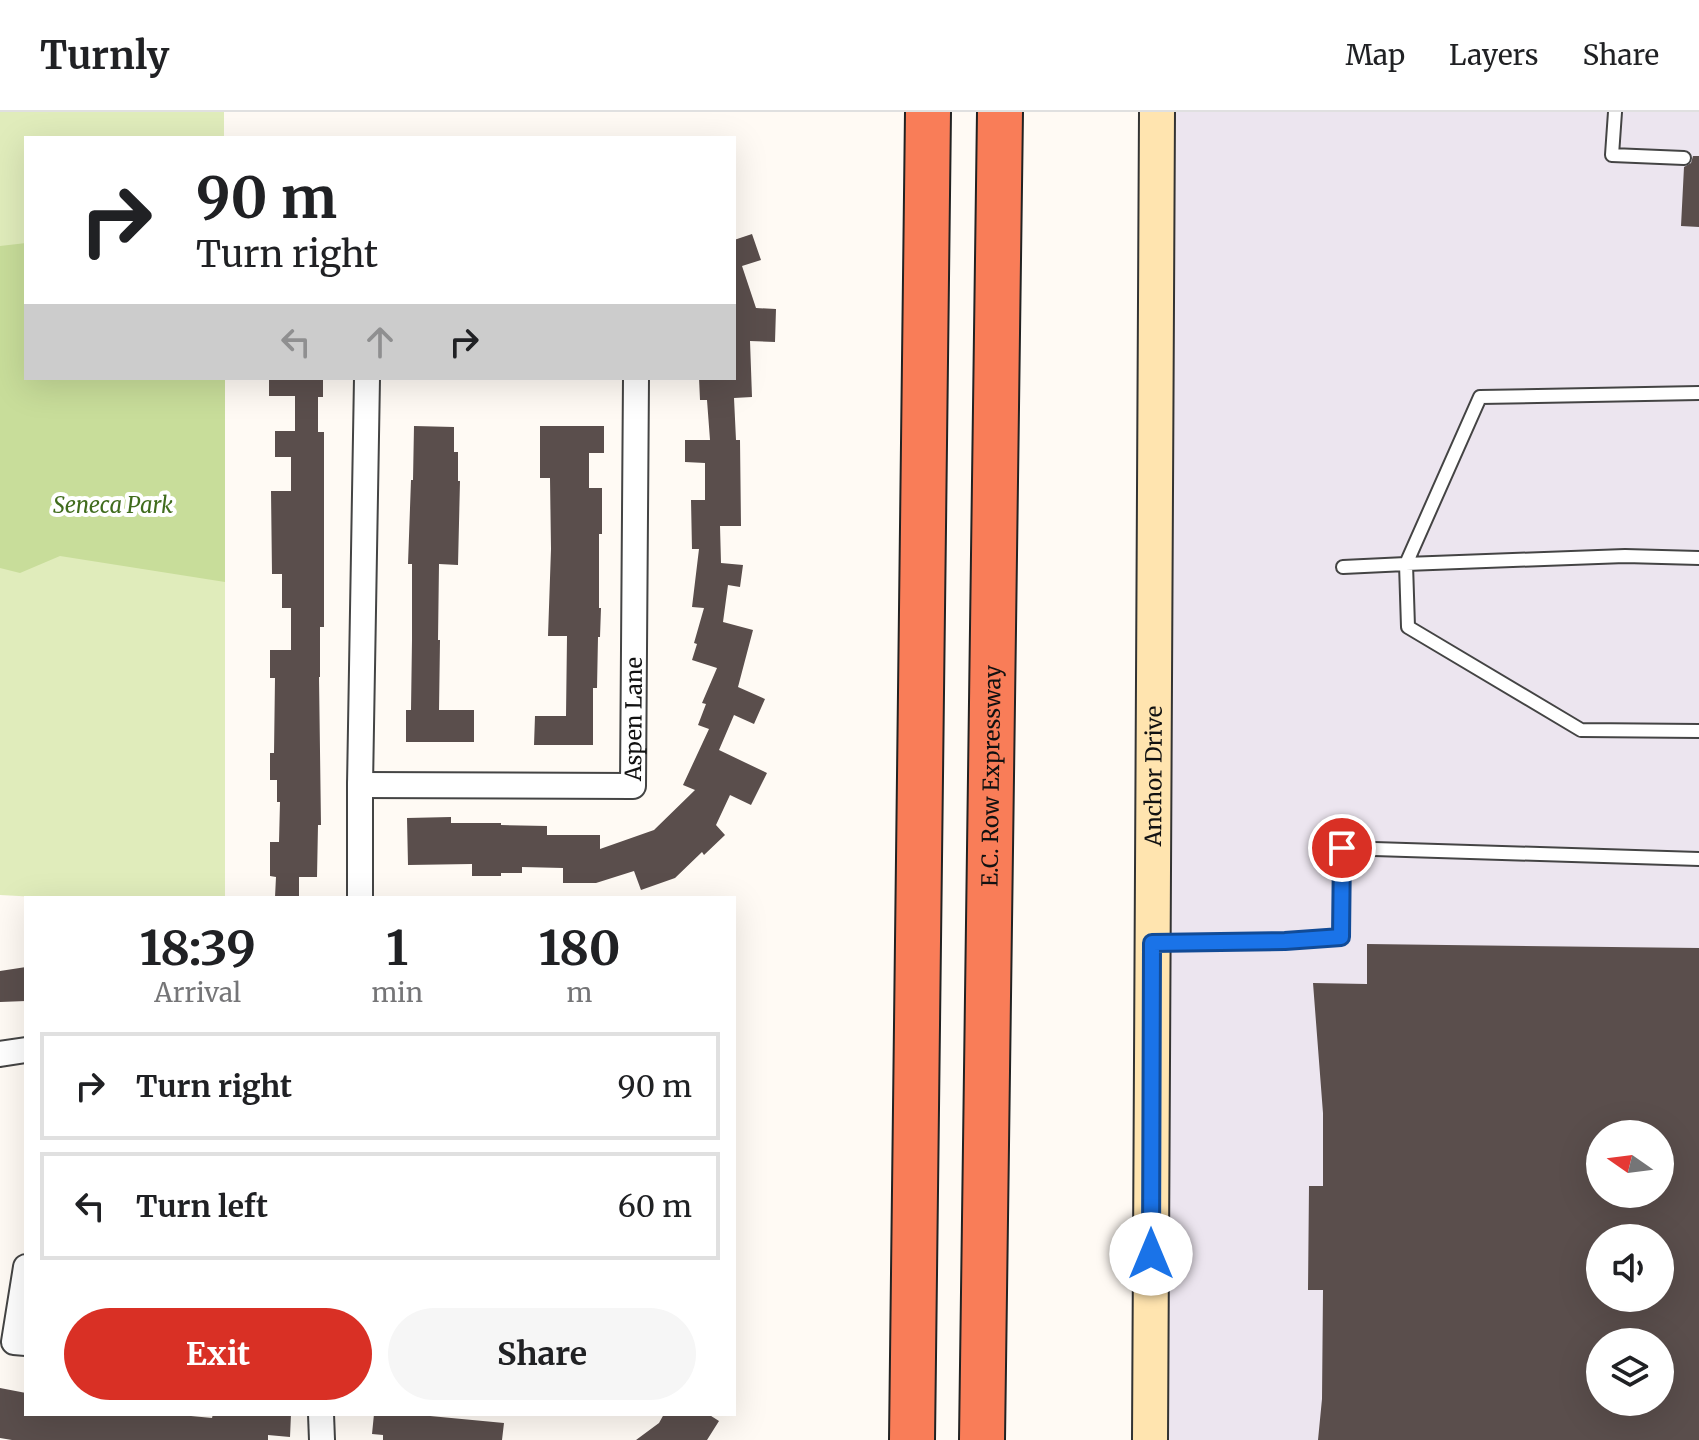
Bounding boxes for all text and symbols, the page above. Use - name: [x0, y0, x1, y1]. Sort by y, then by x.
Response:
- text: Turnly: [40, 32, 169, 79]
- text: Map: [1345, 37, 1405, 73]
- text: Layers: [1449, 37, 1538, 73]
- text: Share: [1582, 37, 1659, 73]
- text: 90 m: [196, 163, 337, 233]
- icon: right: [64, 168, 168, 272]
- text: Turn right: [196, 232, 378, 277]
- icon: left: [274, 320, 318, 364]
- icon: ahead: [358, 320, 402, 364]
- icon: right: [442, 320, 486, 364]
- park label: Seneca Park: [53, 491, 173, 519]
- street label: Aspen Lane: [619, 657, 648, 782]
- street label: E.C. Row Expressway: [975, 665, 1007, 887]
- street label: Anchor Drive: [1139, 706, 1168, 847]
- pin: [1308, 814, 1376, 882]
- icon: arrive: [1320, 826, 1364, 870]
- text: 18:39: [140, 918, 256, 978]
- text: 1: [386, 918, 408, 978]
- text: 180: [538, 918, 620, 978]
- text: Arrival: [154, 976, 241, 1009]
- text: min: [371, 976, 423, 1009]
- text: m: [567, 976, 592, 1009]
- icon: right: [68, 1064, 112, 1108]
- text: Turn right: [136, 1067, 292, 1105]
- text: 90 m: [618, 1067, 692, 1105]
- north arrow: [1586, 1120, 1674, 1208]
- map controls: [1586, 1120, 1674, 1416]
- icon: left: [68, 1184, 112, 1228]
- text: Turn left: [136, 1187, 268, 1225]
- text: 60 m: [618, 1187, 692, 1225]
- position arrow: [1109, 1212, 1193, 1296]
- button: sound: [1586, 1224, 1674, 1312]
- button: Exit: [64, 1308, 372, 1400]
- button: Share: [388, 1308, 696, 1400]
- button: layers: [1586, 1328, 1674, 1416]

